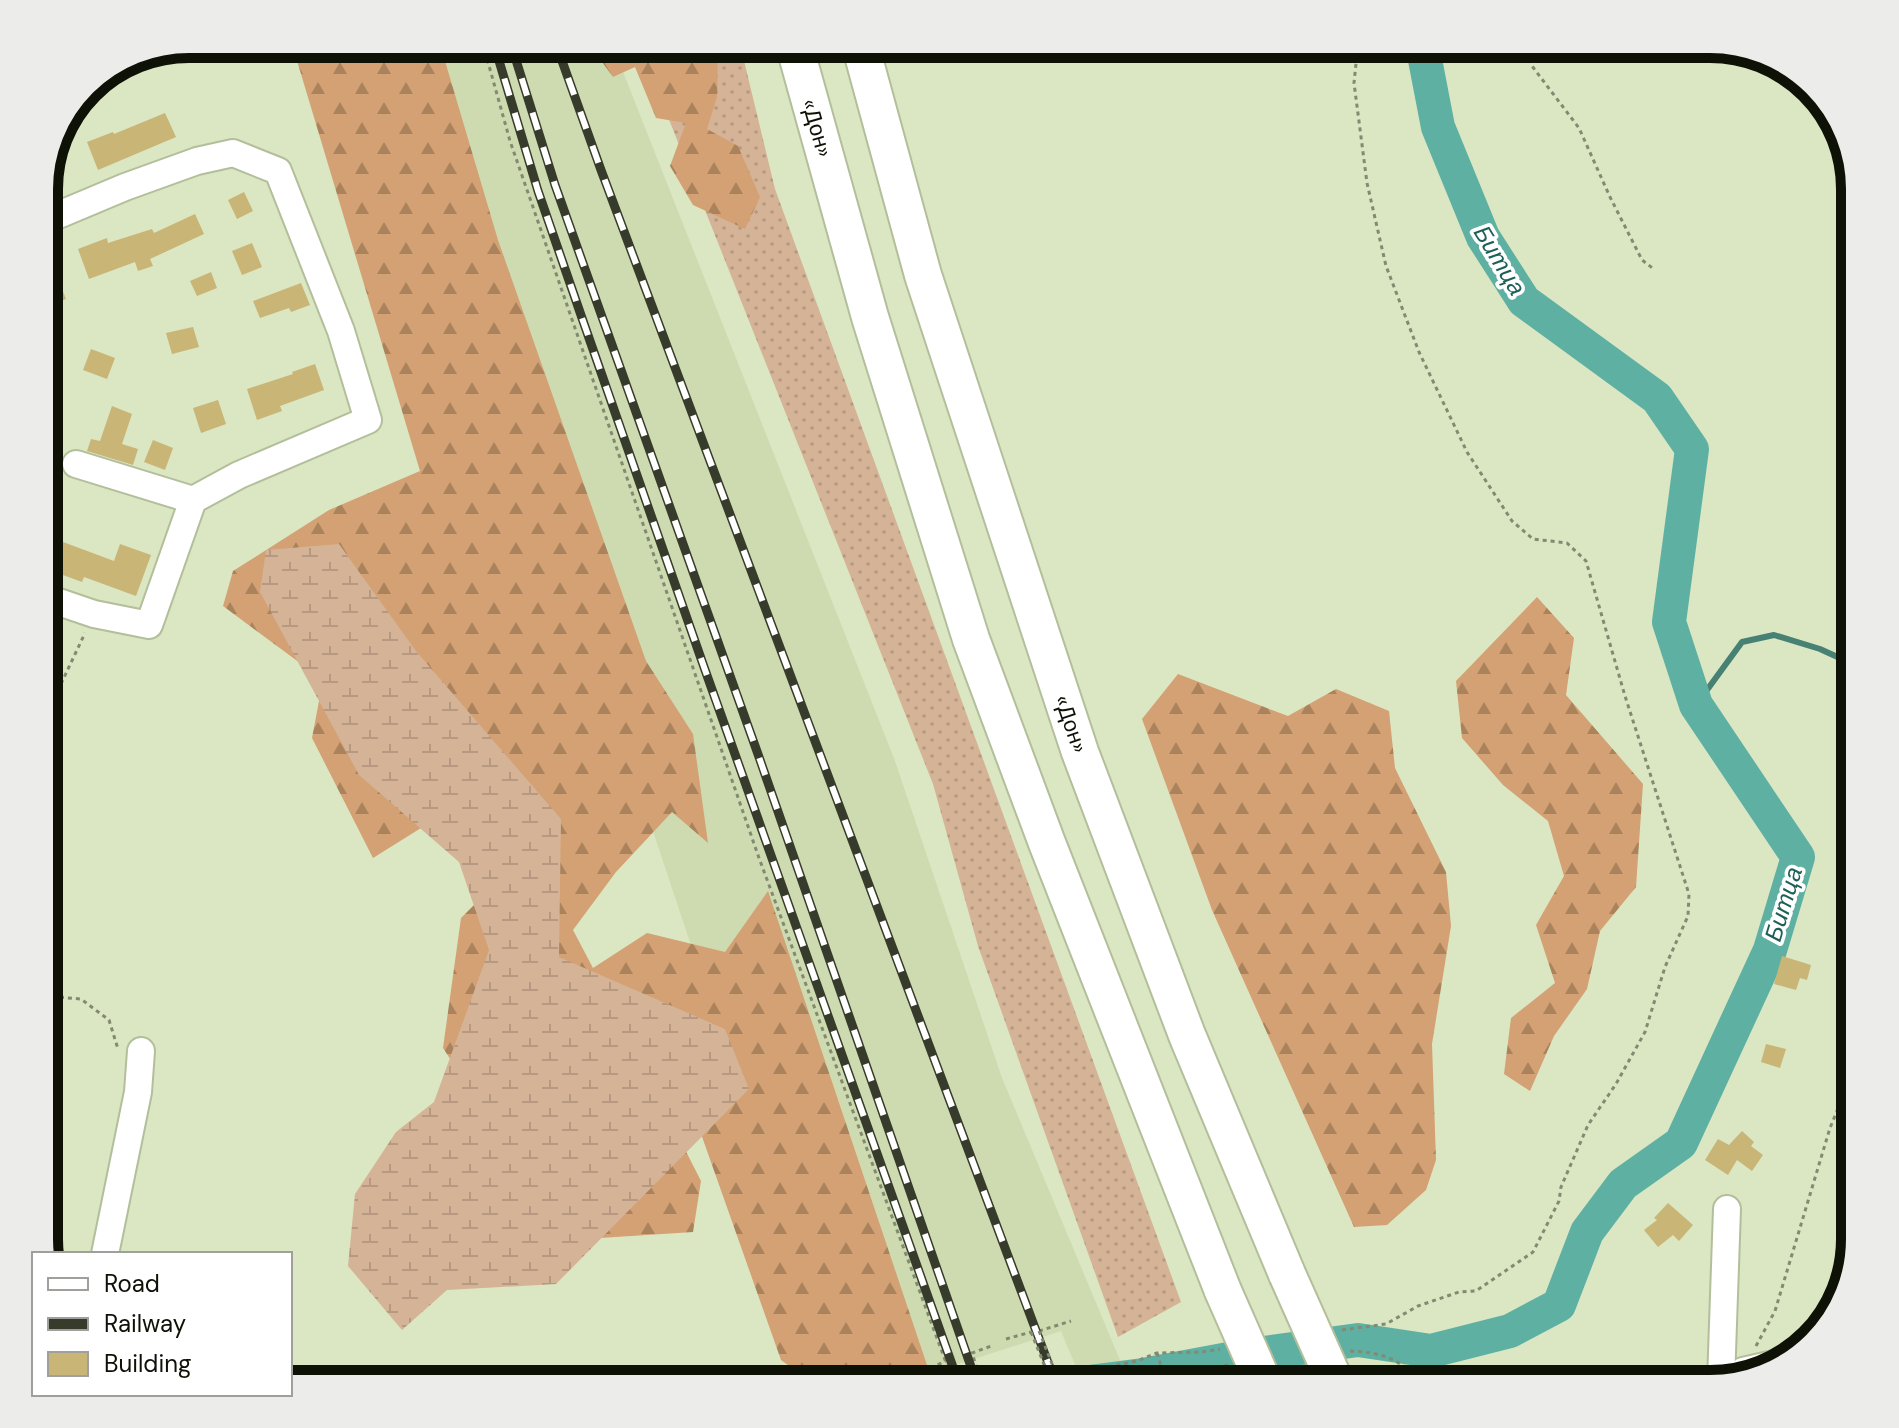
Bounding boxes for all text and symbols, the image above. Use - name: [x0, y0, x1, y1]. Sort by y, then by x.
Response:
- street label: «Дон»: [795, 95, 839, 161]
- water label: Битца: [1467, 219, 1533, 301]
- street label: «Дон»: [1048, 691, 1094, 757]
- water label: Битца: [1757, 863, 1809, 945]
- legend: [32, 1252, 292, 1396]
- text: Road: [104, 1268, 160, 1299]
- text: Railway: [104, 1308, 186, 1339]
- text: Building: [104, 1348, 191, 1379]

